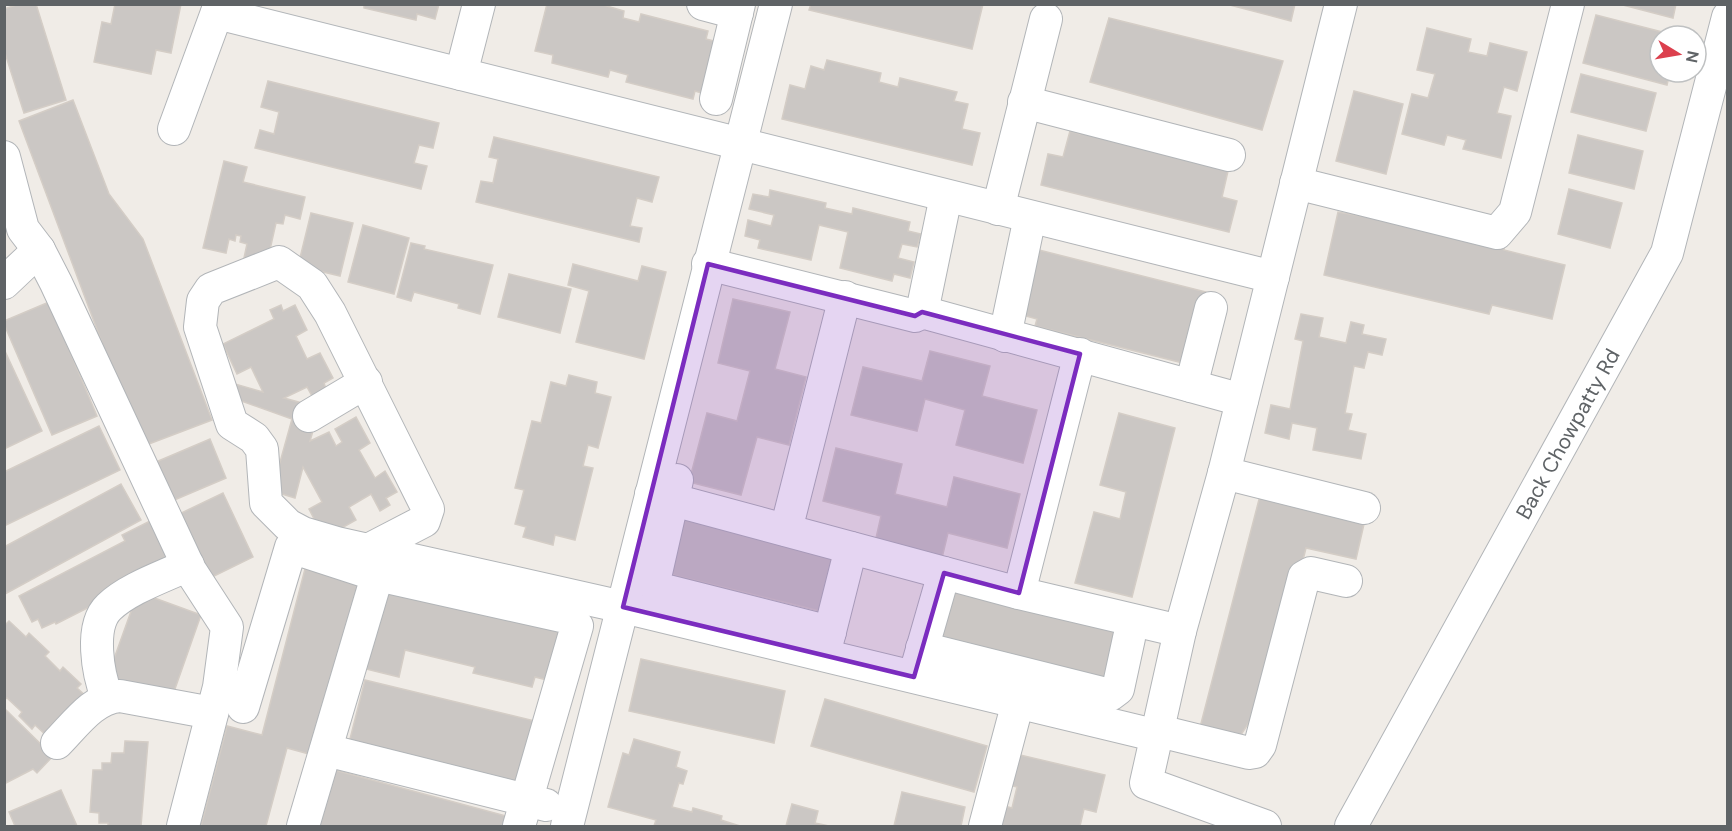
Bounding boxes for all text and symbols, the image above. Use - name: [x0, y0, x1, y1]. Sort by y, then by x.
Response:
- north arrow: [1648, 24, 1708, 84]
- text: N: [1681, 49, 1704, 64]
- street label: Back Chowpatty Rd: [1510, 344, 1626, 524]

